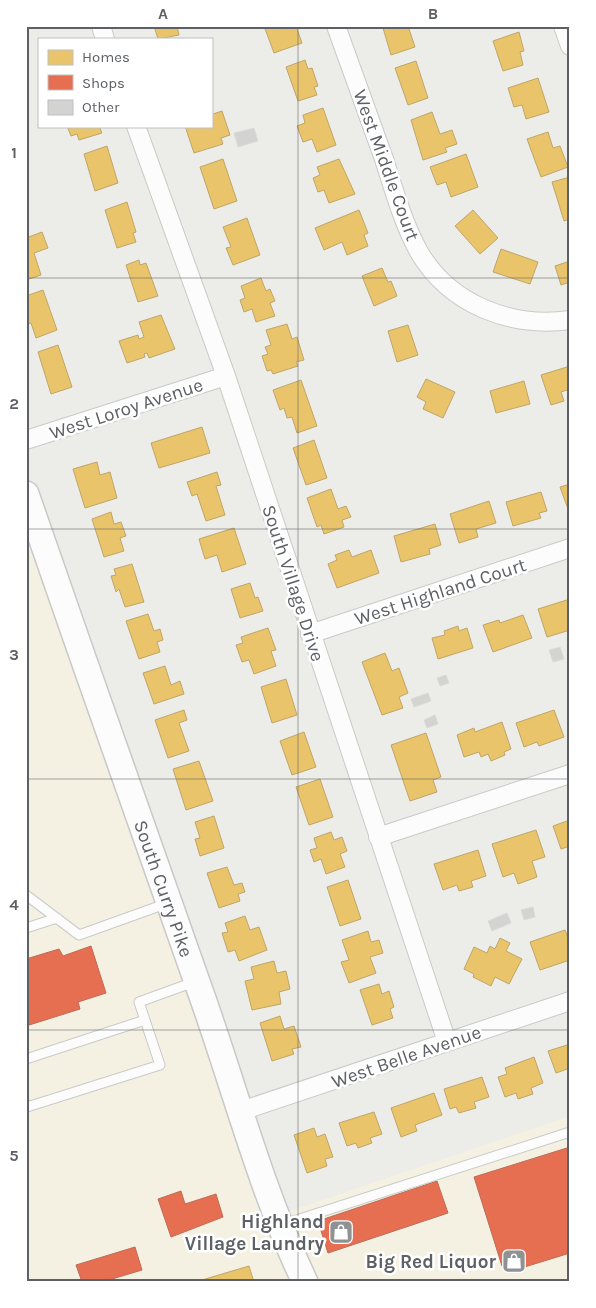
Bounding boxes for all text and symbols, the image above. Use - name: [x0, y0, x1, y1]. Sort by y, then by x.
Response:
- text: A: [158, 4, 168, 23]
- text: B: [428, 4, 438, 23]
- legend: [38, 38, 212, 128]
- text: Homes: [82, 48, 130, 66]
- text: Shops: [82, 74, 125, 92]
- street label: West Middle Court: [349, 87, 424, 244]
- text: Other: [82, 98, 120, 116]
- text: 1: [11, 143, 17, 162]
- street label: West Loroy Avenue: [47, 374, 206, 444]
- text: 2: [9, 394, 19, 413]
- street label: South Village Drive: [257, 502, 329, 664]
- street label: West Highland Court: [352, 554, 529, 630]
- text: 3: [9, 645, 19, 664]
- street label: South Curry Pike: [129, 817, 197, 960]
- text: 4: [9, 895, 19, 914]
- street label: West Belle Avenue: [329, 1021, 484, 1093]
- text: 5: [9, 1146, 19, 1165]
- place label: Highland Village Laundry: [185, 1211, 324, 1255]
- shop icon: Highland Village Laundry: [328, 1219, 354, 1245]
- shop icon: Big Red Liquor: [501, 1248, 527, 1274]
- place label: Big Red Liquor: [365, 1251, 497, 1273]

